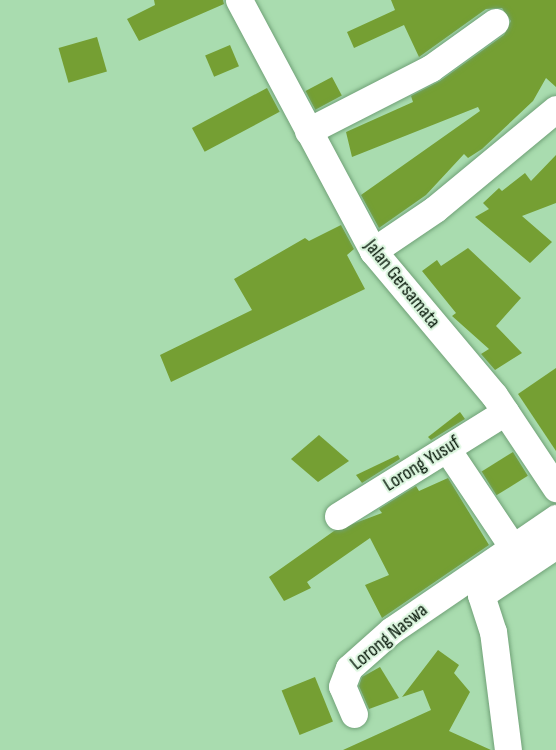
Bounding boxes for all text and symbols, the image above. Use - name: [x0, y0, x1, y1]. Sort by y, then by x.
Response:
- street label: Jalan Gersamata: [359, 235, 445, 333]
- street label: Lorong Yusuf: [379, 431, 465, 497]
- street label: Lorong Naswa: [345, 599, 433, 675]

